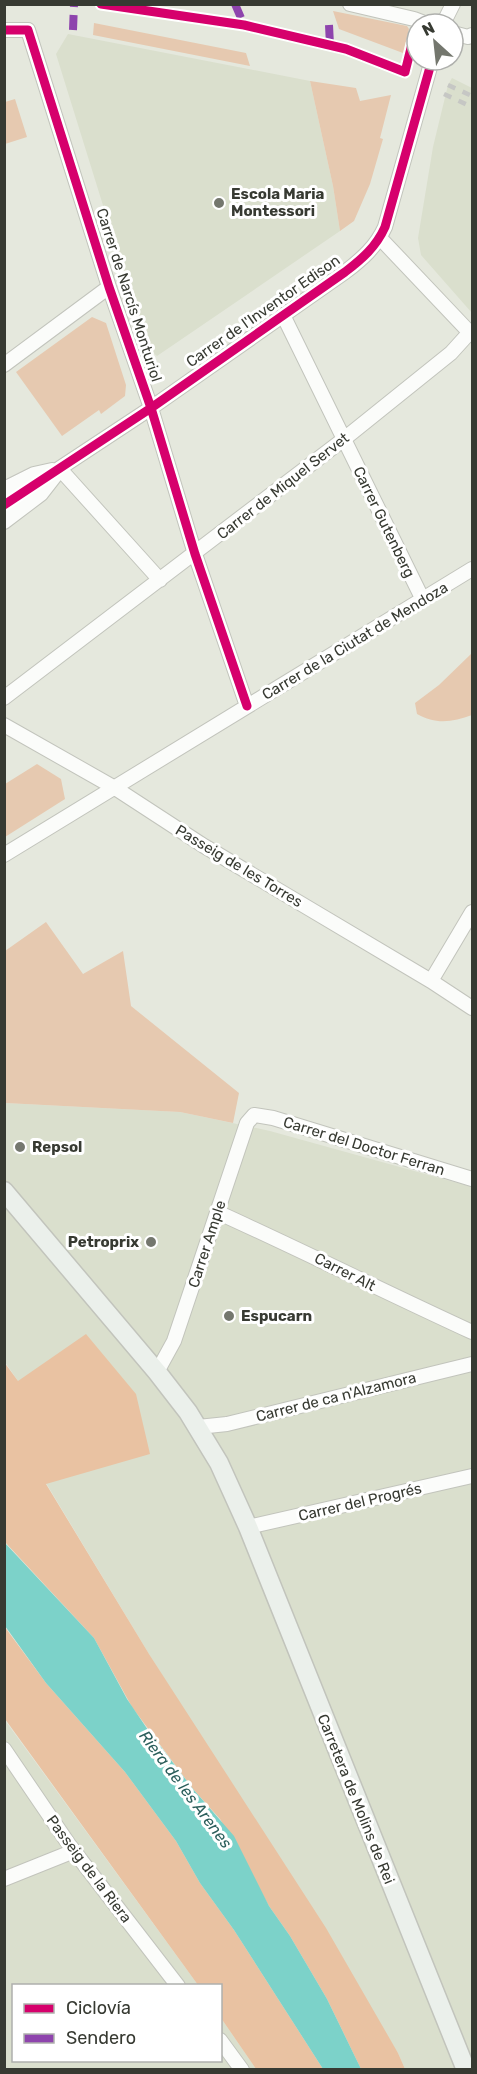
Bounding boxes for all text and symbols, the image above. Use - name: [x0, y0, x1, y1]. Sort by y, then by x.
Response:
- north arrow: [405, 12, 465, 72]
- text: N: [419, 18, 438, 40]
- place label: Escola Maria Montessori: [231, 185, 325, 220]
- marker: Escola Maria Montessori: [212, 196, 226, 210]
- street label: Carrer de Narcís Monturiol: [92, 206, 166, 384]
- street label: Carrer de l'Inventor Edison: [183, 251, 343, 371]
- street label: Carrer de Miquel Servet: [213, 429, 353, 543]
- street label: Carrer Gutenberg: [349, 464, 419, 580]
- street label: Carrer de la Ciutat de Mendoza: [259, 578, 451, 704]
- street label: Passeig de les Torres: [172, 821, 306, 911]
- street label: Carrer del Doctor Ferran: [281, 1113, 447, 1179]
- place label: Repsol: [32, 1138, 82, 1156]
- marker: Repsol: [13, 1140, 27, 1154]
- street label: Carrer Ample: [184, 1198, 230, 1290]
- place label: Petroprix: [68, 1233, 139, 1251]
- marker: Petroprix: [144, 1235, 158, 1249]
- street label: Carrer Alt: [311, 1249, 379, 1295]
- place label: Espucarn: [241, 1307, 312, 1325]
- marker: Espucarn: [222, 1309, 236, 1323]
- street label: Carrer de ca n'Alzamora: [254, 1368, 418, 1426]
- street label: Carrer del Progrés: [297, 1479, 424, 1525]
- street label: Carretera de Molins de Rei: [314, 1711, 398, 1887]
- water label: Riera de les Arenes: [135, 1727, 236, 1852]
- street label: Passeig de la Riera: [43, 1812, 135, 1926]
- legend: [12, 1984, 222, 2062]
- text: Ciclovía: [66, 1997, 131, 2019]
- text: Sendero: [66, 2027, 136, 2049]

